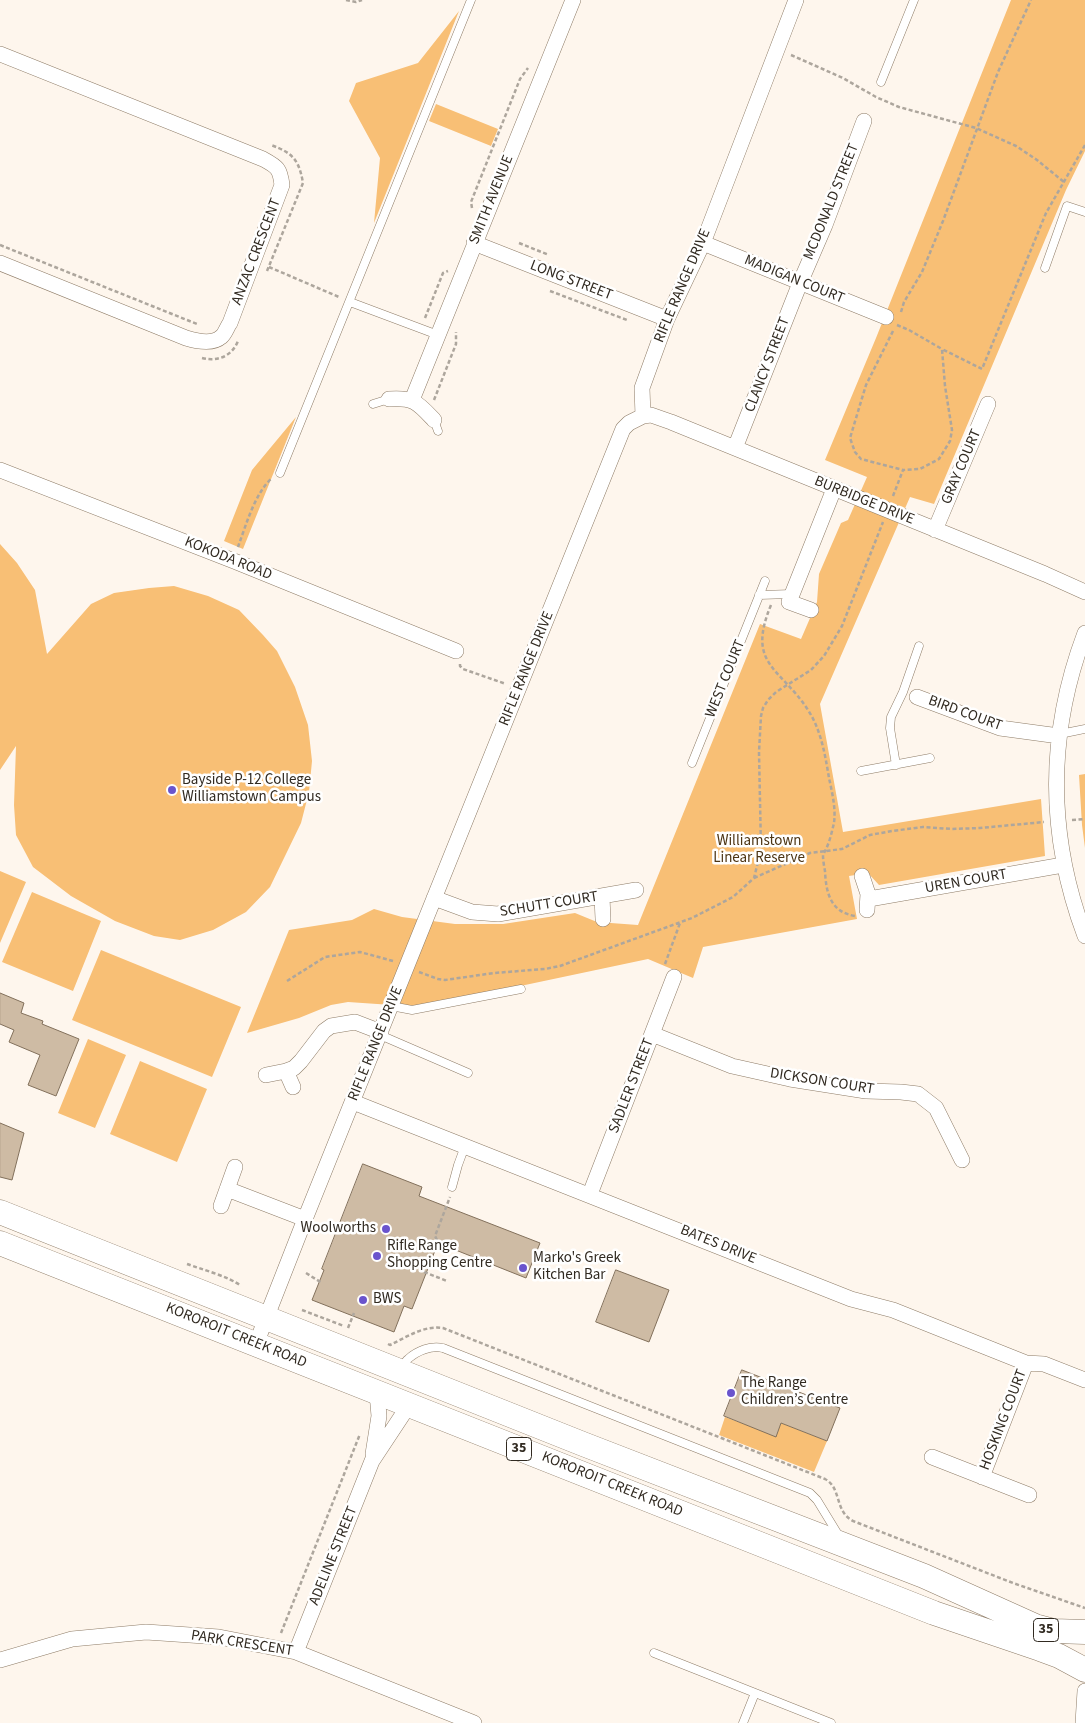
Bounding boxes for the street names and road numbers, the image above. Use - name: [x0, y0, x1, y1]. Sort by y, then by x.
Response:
- street label: MCDONALD STREET: [800, 141, 864, 263]
- street label: SMITH AVENUE: [466, 153, 518, 247]
- street label: ANZAC CRESCENT: [228, 196, 286, 308]
- street label: RIFLE RANGE DRIVE: [651, 226, 715, 346]
- street label: MADIGAN COURT: [741, 252, 847, 308]
- street label: LONG STREET: [527, 257, 615, 305]
- street label: CLANCY STREET: [742, 315, 794, 415]
- street label: GRAY COURT: [938, 427, 986, 507]
- street label: BURBIDGE DRIVE: [811, 473, 917, 529]
- street label: KOKODA ROAD: [182, 533, 274, 585]
- street label: RIFLE RANGE DRIVE: [496, 609, 558, 729]
- street label: WEST COURT: [702, 637, 750, 721]
- street label: BIRD COURT: [925, 692, 1005, 736]
- street label: UREN COURT: [924, 866, 1008, 898]
- street label: SCHUTT COURT: [499, 888, 599, 922]
- street label: RIFLE RANGE DRIVE: [345, 984, 407, 1104]
- street label: SADLER STREET: [606, 1036, 658, 1136]
- street label: DICKSON COURT: [769, 1065, 875, 1099]
- street label: BATES DRIVE: [677, 1222, 759, 1268]
- street label: KOROROIT CREEK ROAD: [163, 1299, 309, 1373]
- street label: HOSKING COURT: [977, 1367, 1031, 1473]
- road number: 35: [506, 1438, 532, 1460]
- street label: KOROROIT CREEK ROAD: [539, 1448, 685, 1522]
- street label: ADELINE STREET: [306, 1504, 362, 1608]
- road number: 35: [1034, 1618, 1058, 1642]
- street label: PARK CRESCENT: [190, 1627, 294, 1661]

